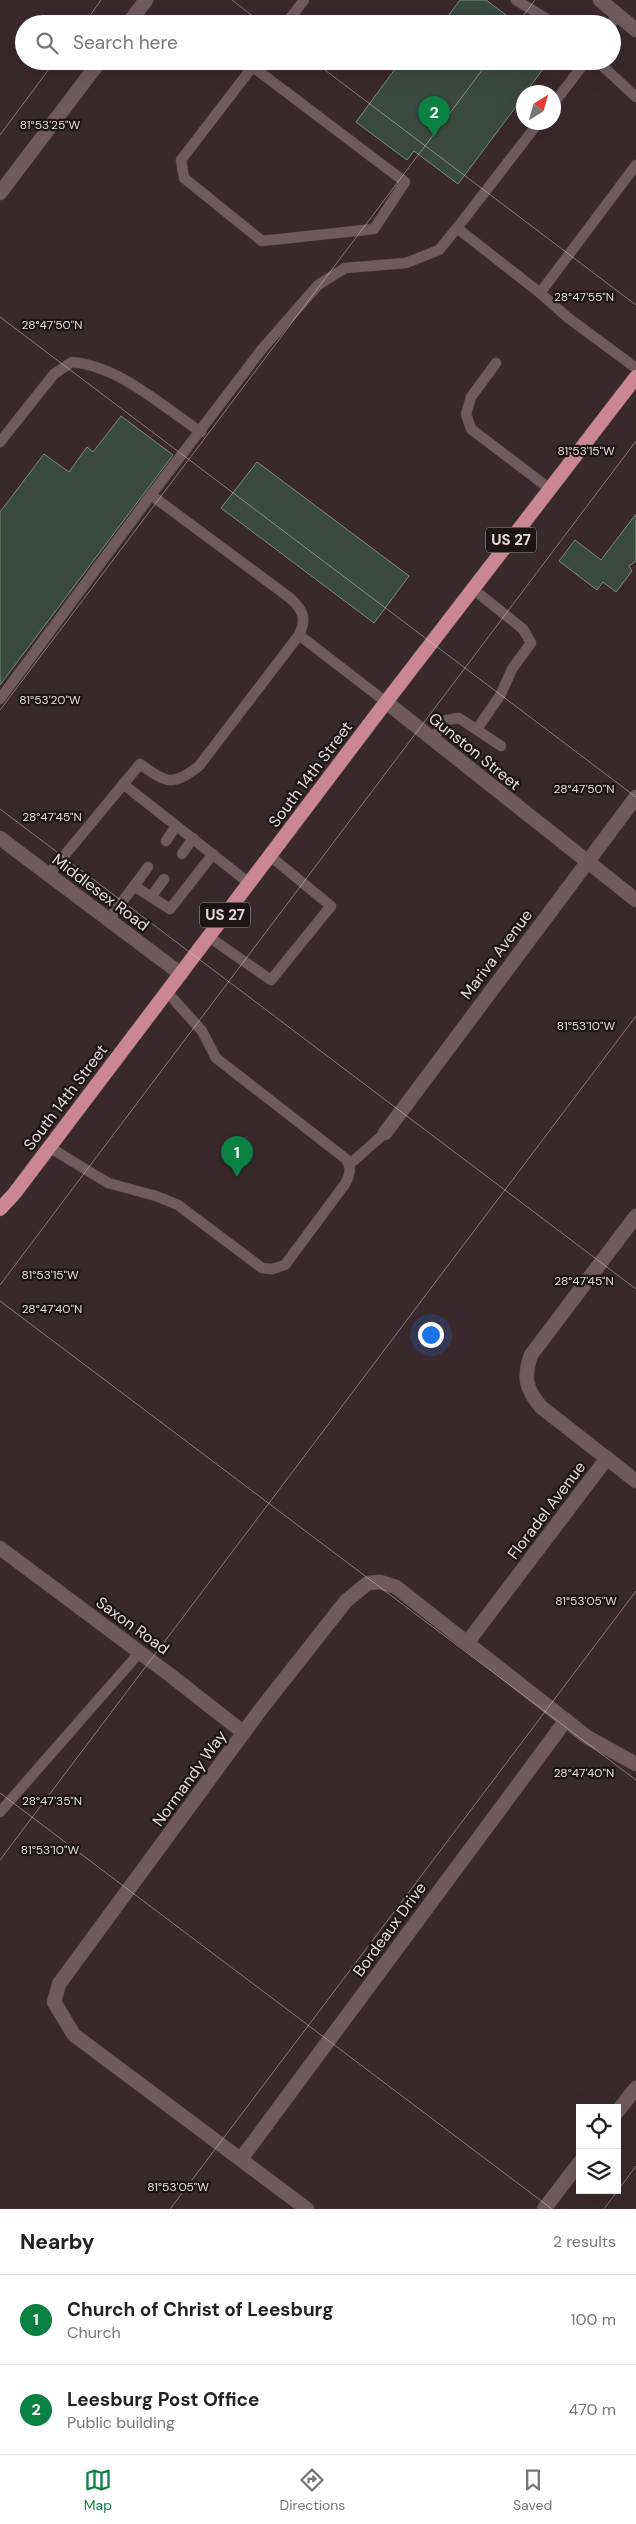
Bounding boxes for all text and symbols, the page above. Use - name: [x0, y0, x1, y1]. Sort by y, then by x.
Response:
- search box: [15, 15, 621, 70]
- icon: search: [33, 29, 61, 57]
- text: Search here: [73, 30, 178, 55]
- north arrow: [516, 85, 561, 130]
- pin: 2: [418, 96, 450, 137]
- text: 81°53'25"W: [20, 117, 81, 133]
- text: 28°47'55"N: [554, 289, 614, 305]
- text: 28°47'50"N: [21, 317, 83, 333]
- text: 81°53'15"W: [557, 443, 615, 459]
- road number: US 27: [486, 528, 536, 552]
- text: 81°53'20"W: [19, 692, 81, 708]
- street label: Gunston Street: [424, 708, 525, 795]
- street label: South 14th Street: [264, 717, 357, 832]
- text: 28°47'50"N: [553, 781, 615, 797]
- text: 28°47'45"N: [22, 809, 82, 825]
- street label: Middlesex Road: [48, 849, 153, 936]
- road number: US 27: [200, 902, 250, 928]
- street label: Mariva Avenue: [456, 905, 537, 1003]
- text: 81°53'10"W: [557, 1018, 616, 1034]
- street label: South 14th Street: [19, 1040, 112, 1155]
- pin: 1: [221, 1136, 253, 1177]
- text: 81°53'15"W: [21, 1267, 79, 1283]
- text: 28°47'45"N: [554, 1273, 614, 1289]
- text: 28°47'40"N: [22, 1301, 82, 1317]
- your location: [418, 1322, 444, 1348]
- street label: Floradel Avenue: [503, 1457, 590, 1564]
- street label: Saxon Road: [92, 1592, 174, 1659]
- text: 81°53'05"W: [555, 1593, 617, 1609]
- street label: Normandy Way: [147, 1726, 231, 1831]
- text: 28°47'40"N: [554, 1765, 614, 1781]
- text: 28°47'35"N: [22, 1793, 82, 1809]
- text: 81°53'10"W: [21, 1842, 80, 1858]
- street label: Bordeaux Drive: [348, 1878, 431, 1981]
- map controls: [576, 2104, 621, 2194]
- button: locate: [576, 2104, 621, 2149]
- button: layers: [576, 2149, 621, 2194]
- text: 81°53'05"W: [147, 2179, 209, 2195]
- text: Nearby: [20, 2228, 94, 2256]
- text: 2 results: [553, 2231, 616, 2252]
- text: Church of Christ of Leesburg: [67, 2297, 333, 2322]
- text: 1: [33, 2309, 39, 2330]
- text: 100 m: [571, 2309, 616, 2330]
- text: Church: [67, 2322, 121, 2343]
- text: Leesburg Post Office: [67, 2387, 259, 2412]
- text: 2: [31, 2399, 41, 2420]
- text: 470 m: [569, 2399, 616, 2420]
- text: Public building: [67, 2412, 175, 2433]
- tab: Map: [84, 2466, 112, 2514]
- tab: Directions: [280, 2466, 345, 2514]
- tab: Saved: [513, 2466, 552, 2514]

